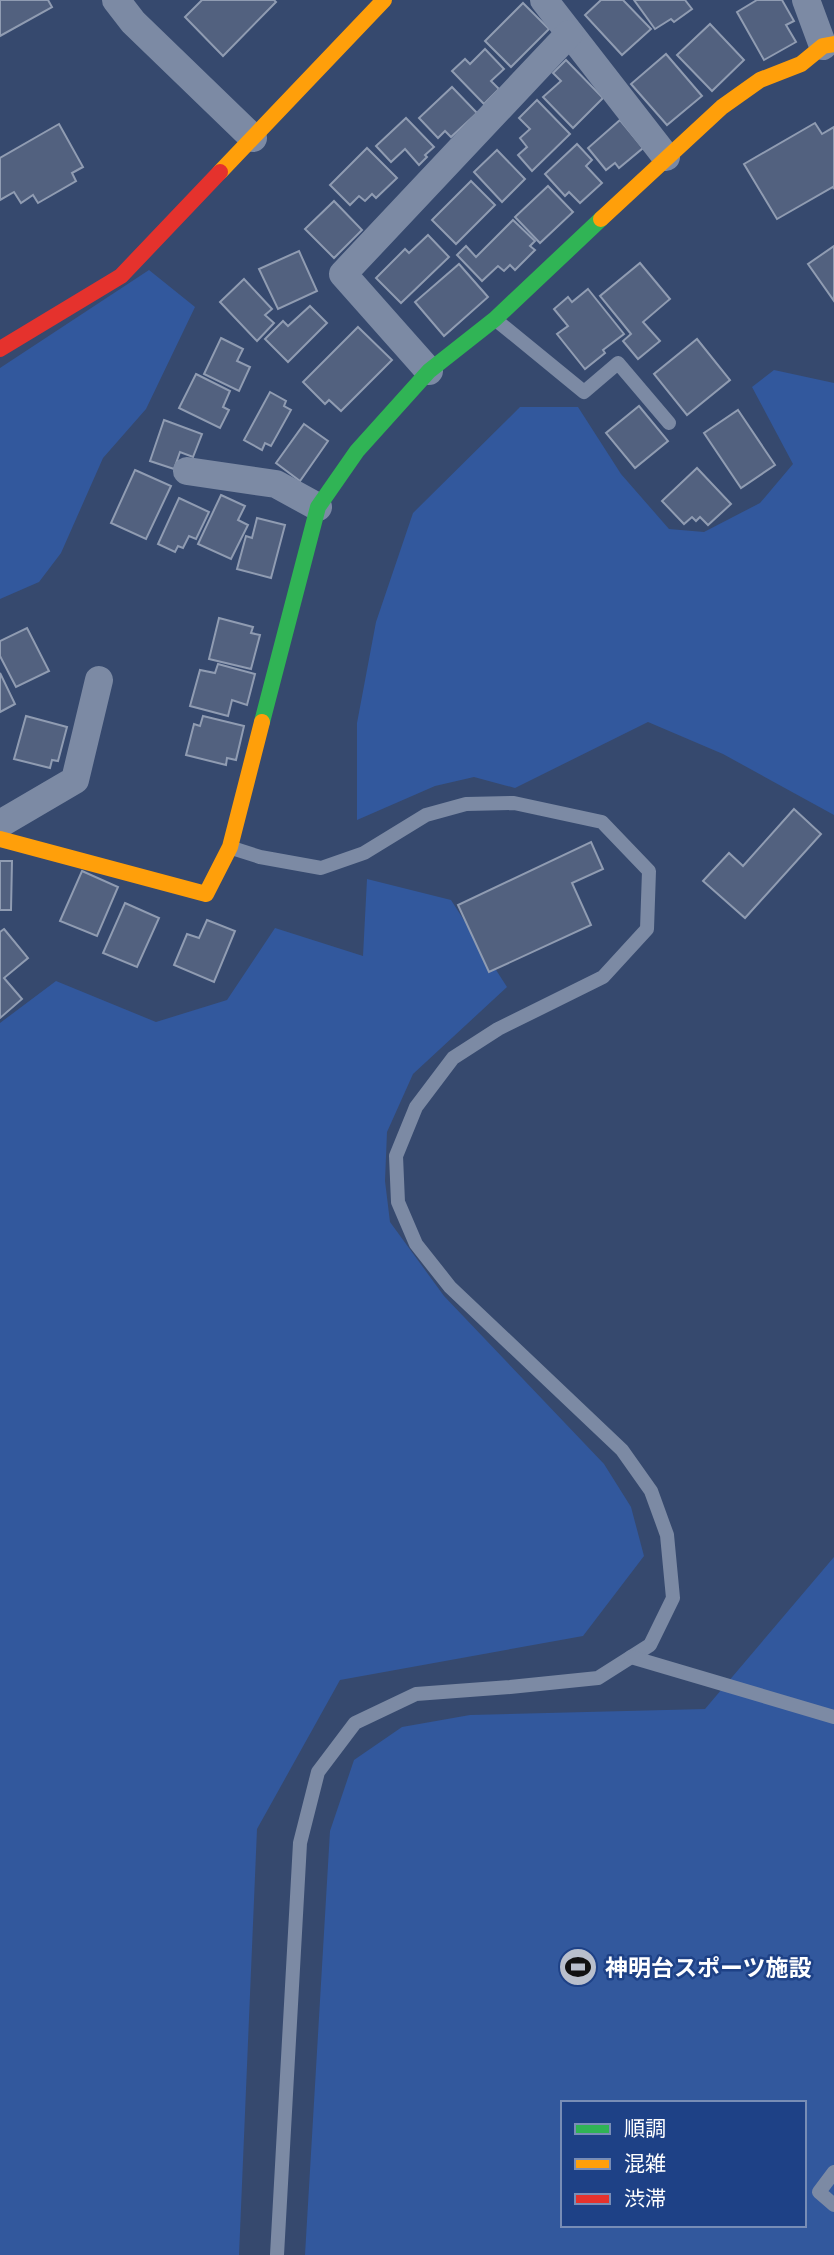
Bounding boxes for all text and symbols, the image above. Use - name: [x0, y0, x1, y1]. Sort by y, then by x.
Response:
- sports icon: 神明台スポーツ施設: [557, 1946, 599, 1988]
- place label: 神明台スポーツ施設: [605, 1953, 812, 1981]
- legend: [561, 2101, 806, 2227]
- text: 順調: [624, 2115, 666, 2140]
- text: 混雑: [624, 2150, 666, 2175]
- text: 渋滞: [624, 2185, 666, 2210]

